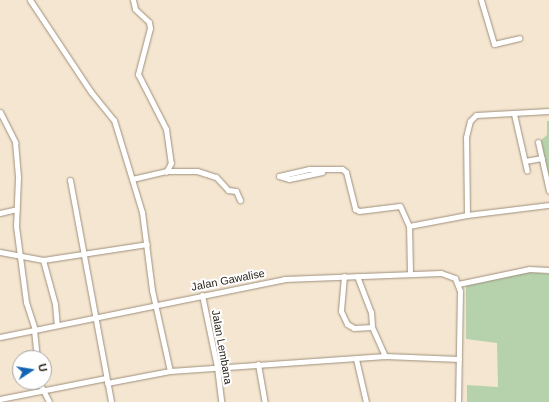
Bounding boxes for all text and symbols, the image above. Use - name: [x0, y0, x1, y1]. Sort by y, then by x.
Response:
- street label: Jalan Gawalise: [190, 266, 266, 294]
- street label: Jalan Lembana: [209, 309, 235, 385]
- north arrow: [12, 350, 52, 390]
- text: U: [36, 363, 49, 373]

